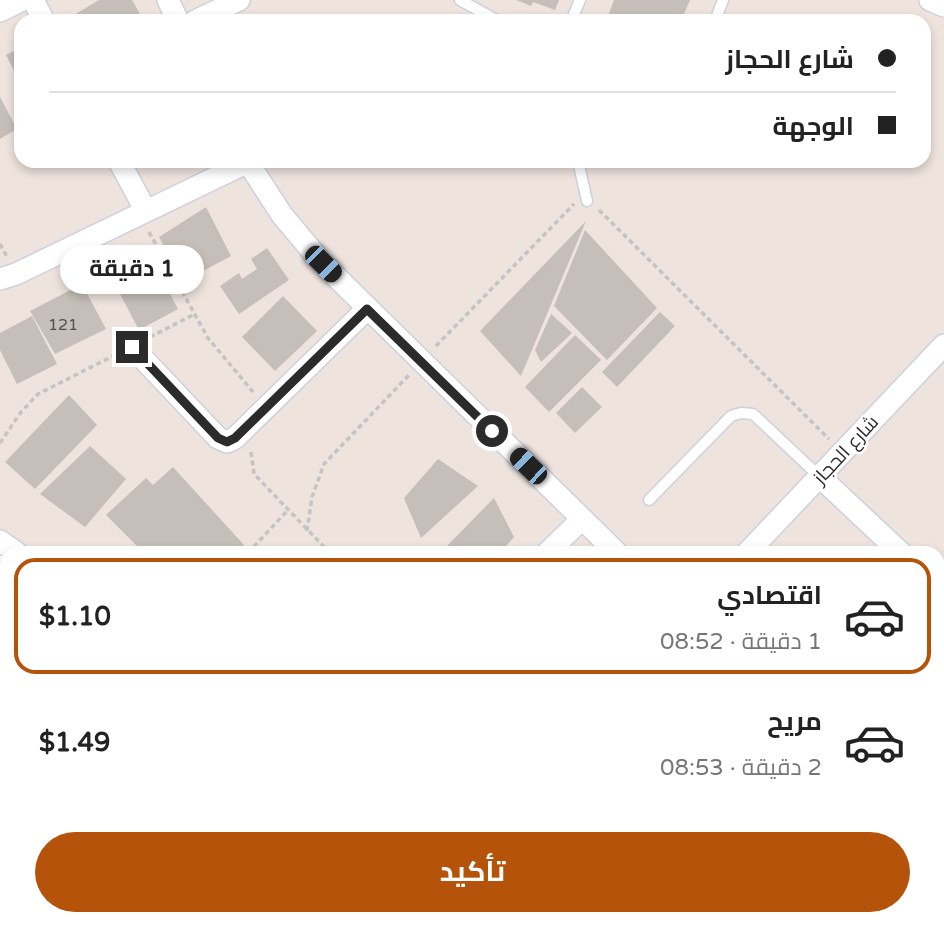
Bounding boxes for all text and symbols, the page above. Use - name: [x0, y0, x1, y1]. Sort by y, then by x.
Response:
- text: شارع الحجاز: [726, 44, 854, 75]
- text: الوجهة: [773, 111, 854, 142]
- car: [301, 242, 346, 286]
- callout: 1 دقيقة: [60, 246, 204, 294]
- text: 1 دقيقة: [89, 255, 175, 283]
- house number: 121: [48, 315, 78, 335]
- route end: [116, 331, 148, 363]
- street label: شارع الحجاز: [808, 411, 885, 491]
- route start: [476, 415, 508, 447]
- car: [506, 444, 551, 488]
- text: اقتصادي: [717, 580, 822, 611]
- icon: car: [843, 585, 906, 648]
- text: $1.10: [39, 601, 111, 632]
- text: 1 دقيقة · 08:52: [660, 628, 822, 656]
- text: مريح: [767, 706, 822, 737]
- icon: car: [843, 711, 906, 774]
- text: $1.49: [39, 727, 110, 758]
- text: 2 دقيقة · 08:53: [660, 754, 822, 782]
- button: تأكيد: [35, 832, 910, 912]

